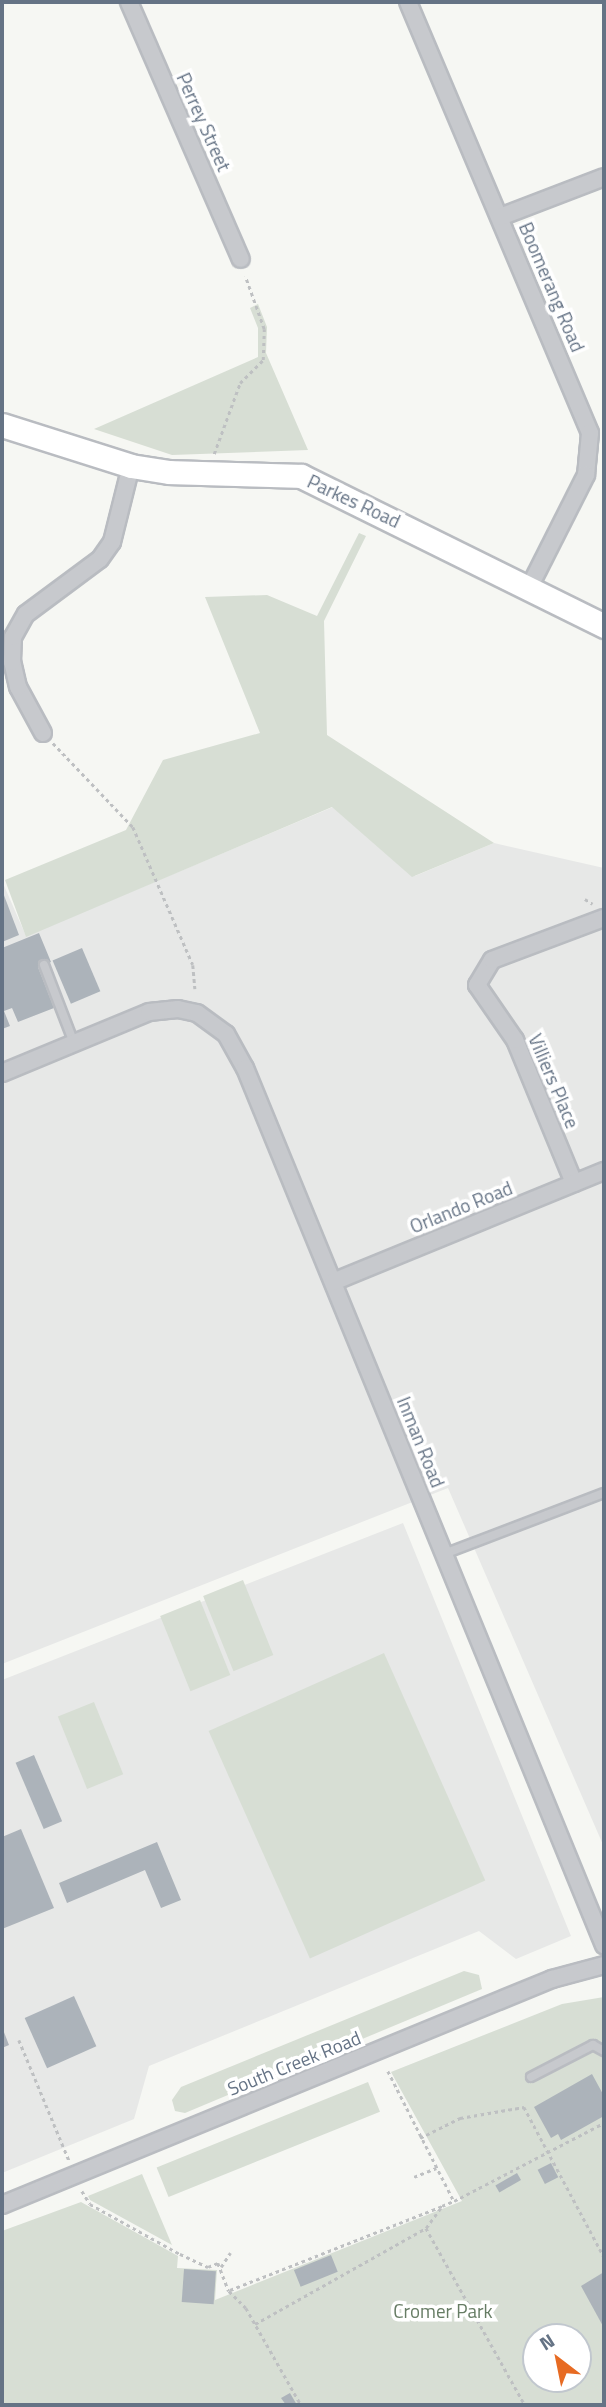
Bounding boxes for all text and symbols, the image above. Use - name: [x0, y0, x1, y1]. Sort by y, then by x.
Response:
- street label: Perrey Street: [172, 69, 236, 175]
- street label: Boomerang Road: [514, 219, 590, 355]
- street label: Parkes Road: [304, 470, 404, 532]
- street label: Villiers Place: [524, 1030, 584, 1132]
- street label: Orlando Road: [406, 1176, 516, 1238]
- street label: Inman Road: [392, 1393, 450, 1491]
- street label: South Creek Road: [224, 2026, 364, 2100]
- park label: Cromer Park: [393, 2300, 493, 2322]
- north arrow: [522, 2323, 592, 2393]
- text: N: [533, 2326, 560, 2357]

